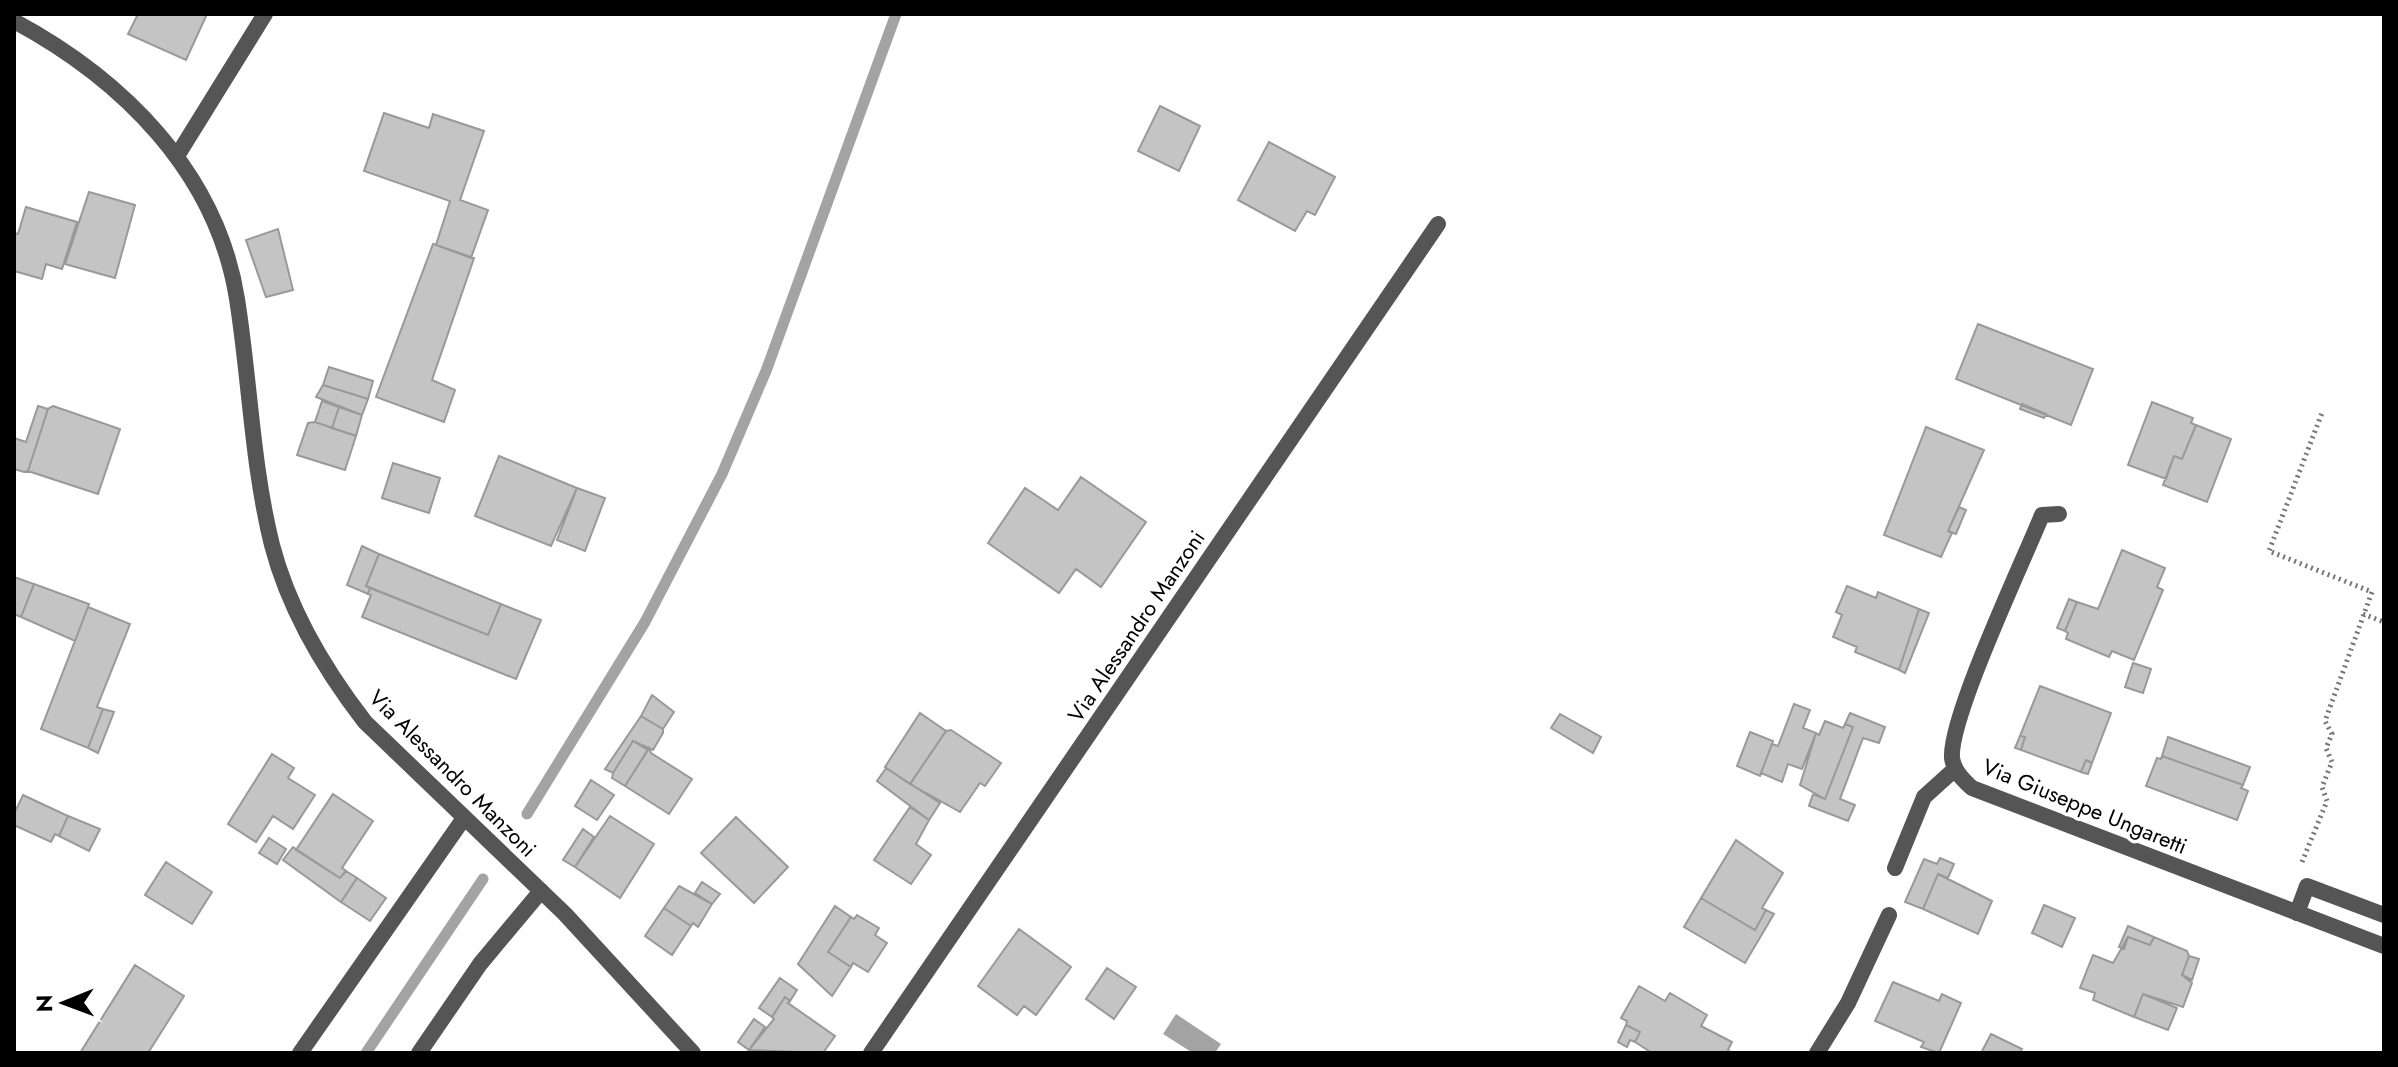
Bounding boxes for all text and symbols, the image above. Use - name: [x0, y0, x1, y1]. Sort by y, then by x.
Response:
- street label: Via Alessandro Manzoni: [1060, 524, 1212, 728]
- street label: Via Alessandro Manzoni: [362, 682, 544, 864]
- street label: Via Giuseppe Ungaretti: [1978, 750, 2192, 862]
- north arrow: [24, 963, 104, 1043]
- text: N: [28, 994, 60, 1012]

